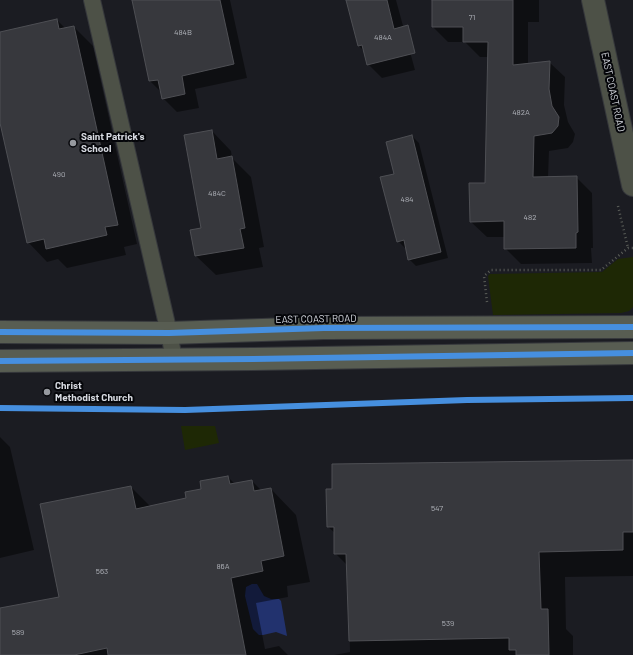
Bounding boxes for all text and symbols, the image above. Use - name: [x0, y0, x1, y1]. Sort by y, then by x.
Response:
- house number: 71: [469, 12, 475, 22]
- house number: 484B: [174, 27, 192, 37]
- house number: 484A: [374, 32, 392, 42]
- street label: EAST COAST ROAD: [599, 51, 627, 133]
- house number: 482A: [512, 107, 530, 117]
- place label: Saint Patrick's School: [81, 131, 144, 154]
- marker: Saint Patrick's School: [68, 138, 78, 148]
- house number: 490: [52, 169, 66, 179]
- house number: 484C: [208, 188, 226, 198]
- house number: 484: [401, 194, 413, 204]
- house number: 482: [524, 212, 536, 222]
- street label: EAST COAST ROAD: [275, 312, 357, 326]
- place label: Christ Methodist Church: [55, 380, 133, 404]
- marker: Christ Methodist Church: [42, 387, 52, 397]
- house number: 547: [431, 503, 443, 513]
- house number: 86A: [216, 561, 230, 571]
- house number: 563: [96, 566, 108, 576]
- house number: 539: [442, 618, 454, 628]
- house number: 589: [12, 627, 24, 637]

